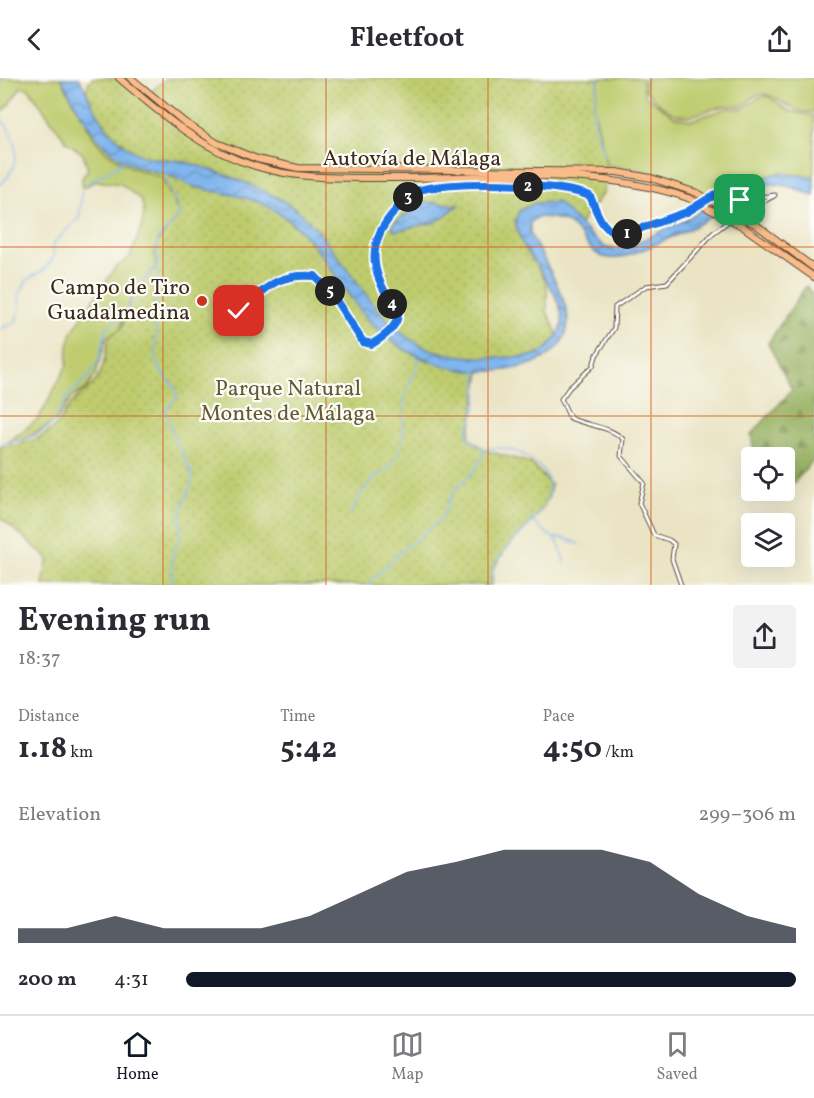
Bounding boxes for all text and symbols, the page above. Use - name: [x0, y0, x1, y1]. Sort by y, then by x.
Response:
- text: Fleetfoot: [350, 20, 464, 58]
- icon: back: [18, 23, 51, 56]
- icon: share: [763, 23, 796, 56]
- street label: Autovía de Málaga: [323, 144, 501, 175]
- pin: 2: [513, 172, 543, 202]
- pin: [714, 174, 765, 225]
- text: 2: [524, 176, 532, 198]
- pin: 3: [393, 182, 423, 212]
- icon: arrive: [723, 183, 756, 216]
- text: 3: [404, 186, 412, 208]
- pin: 1: [612, 219, 642, 249]
- text: 1: [624, 223, 630, 245]
- place label: Campo de Tiro Guadalmedina: [48, 273, 190, 329]
- pin: 5: [315, 276, 345, 306]
- text: 5: [326, 280, 334, 302]
- pin: [213, 285, 264, 336]
- pin: 4: [377, 289, 407, 319]
- text: 4: [387, 293, 397, 315]
- marker: Campo de Tiro Guadalmedina: [195, 294, 209, 308]
- icon: check: [222, 294, 255, 327]
- park label: Parque Natural Montes de Málaga: [200, 374, 376, 430]
- map controls: [741, 447, 795, 567]
- button: locate: [741, 447, 795, 501]
- button: layers: [741, 513, 795, 567]
- text: Evening run: [18, 599, 211, 645]
- button: share: [733, 605, 796, 668]
- text: 18:37: [18, 645, 61, 673]
- text: Distance: [18, 706, 79, 728]
- text: Time: [280, 706, 315, 728]
- text: Pace: [543, 706, 575, 728]
- text: 1.18: [18, 728, 67, 770]
- text: 5:42: [280, 728, 337, 770]
- text: 4:50: [543, 728, 602, 770]
- text: km: [67, 742, 93, 764]
- text: /km: [602, 742, 634, 764]
- text: Elevation: [18, 801, 101, 829]
- text: 299–306 m: [699, 801, 796, 829]
- text: 200 m: [18, 966, 76, 994]
- text: 4:31: [114, 966, 149, 994]
- tab: Home: [116, 1028, 159, 1086]
- tab: Map: [391, 1028, 424, 1086]
- tab: Saved: [657, 1028, 698, 1086]

